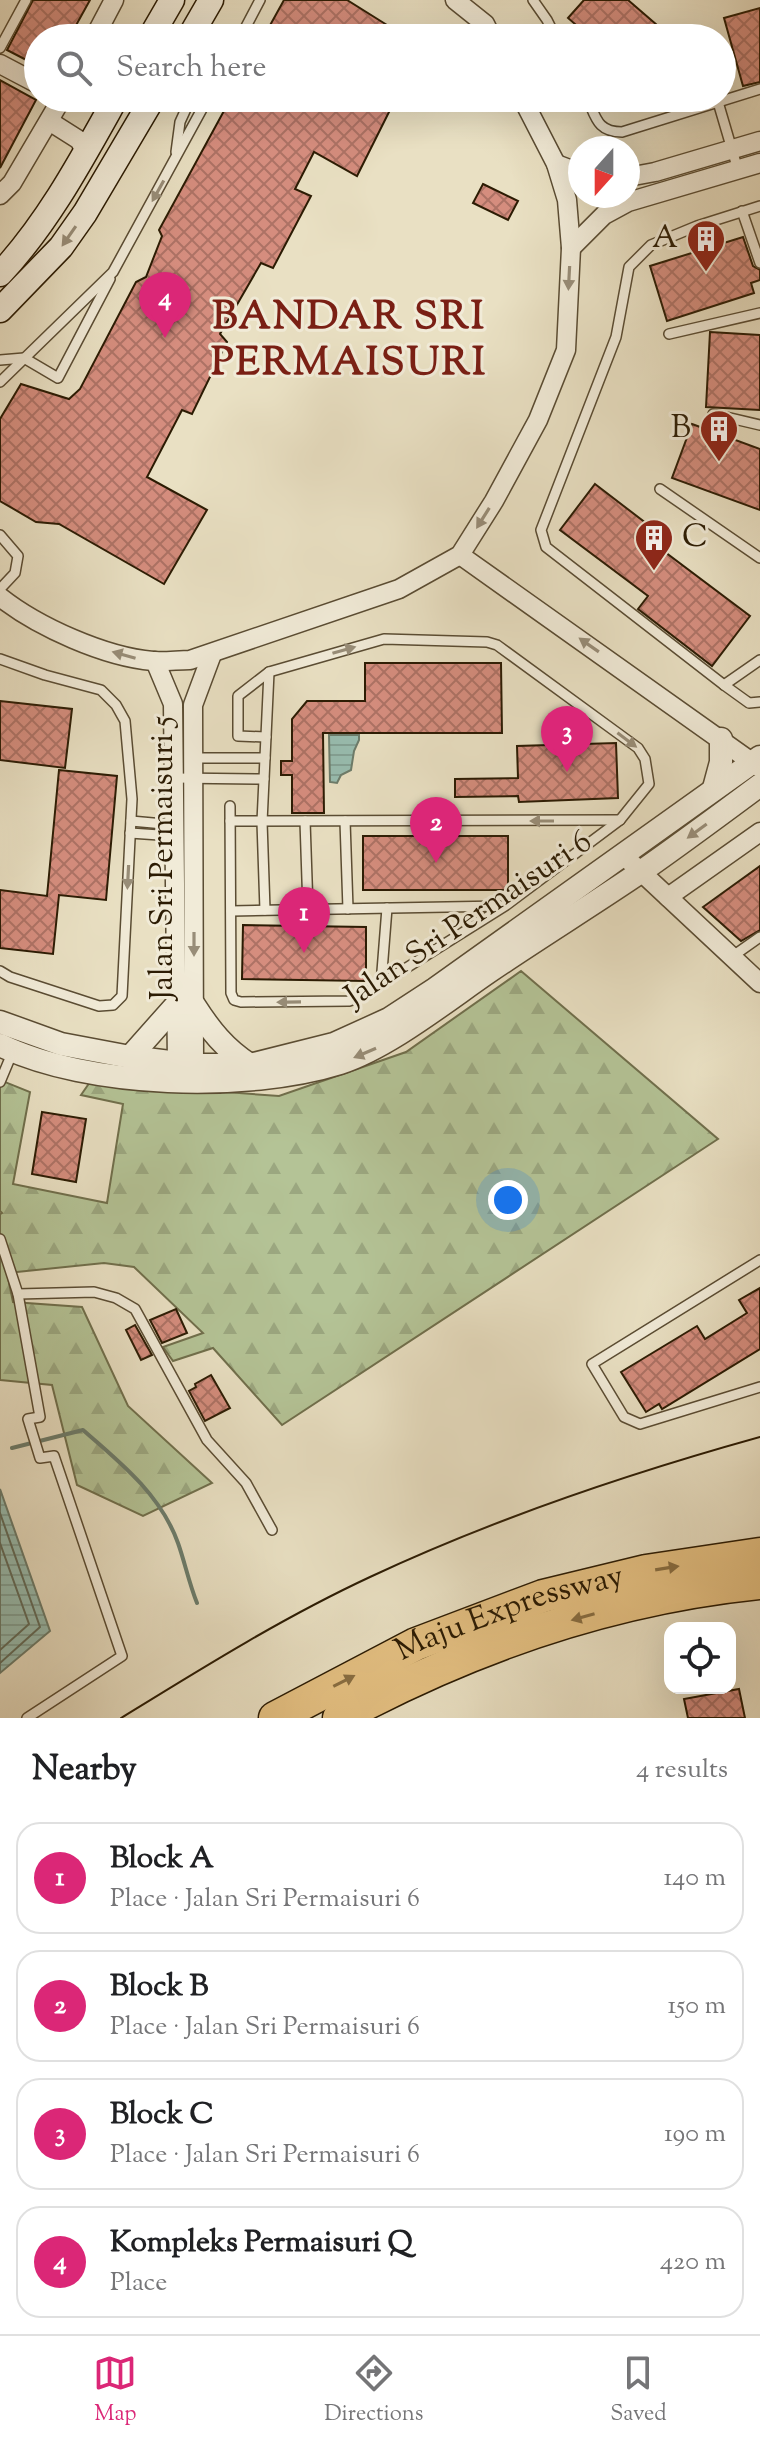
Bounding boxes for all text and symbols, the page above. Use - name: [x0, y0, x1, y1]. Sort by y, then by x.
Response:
- search box: [24, 24, 736, 112]
- icon: search: [52, 46, 96, 90]
- text: Search here: [116, 47, 266, 90]
- north arrow: [568, 136, 640, 208]
- one-way arrow: [151, 180, 165, 202]
- place label: A: [652, 216, 678, 262]
- building icon: A: [685, 218, 727, 273]
- one-way arrow: [61, 225, 77, 247]
- one-way arrow: [563, 266, 576, 291]
- pin: 4: [139, 272, 191, 338]
- district label: BANDAR SRI PERMAISURI: [211, 290, 487, 393]
- place label: B: [671, 406, 691, 452]
- building icon: B: [698, 408, 740, 463]
- one-way arrow: [476, 507, 490, 529]
- place label: C: [682, 515, 708, 561]
- building icon: C: [633, 517, 675, 572]
- one-way arrow: [578, 638, 599, 653]
- one-way arrow: [332, 643, 356, 656]
- one-way arrow: [112, 648, 136, 661]
- pin: 3: [541, 706, 593, 772]
- street label: Jalan Sri Permaisuri 5: [141, 716, 187, 1002]
- one-way arrow: [617, 732, 637, 748]
- pin: 2: [410, 797, 462, 863]
- one-way arrow: [529, 815, 554, 827]
- street label: Jalan Sri Permaisuri 6: [335, 820, 602, 1021]
- one-way arrow: [686, 823, 708, 839]
- one-way arrow: [121, 865, 134, 890]
- pin: 1: [278, 887, 330, 953]
- one-way arrow: [188, 932, 200, 957]
- one-way arrow: [276, 995, 301, 1008]
- one-way arrow: [353, 1046, 376, 1059]
- your location: [488, 1180, 528, 1220]
- street label: Maju Expressway: [387, 1554, 628, 1674]
- one-way arrow: [655, 1561, 680, 1574]
- one-way arrow: [571, 1611, 596, 1623]
- map controls: [664, 1622, 736, 1694]
- button: locate: [664, 1622, 736, 1694]
- one-way arrow: [333, 1675, 356, 1688]
- text: Nearby: [32, 1746, 137, 1795]
- text: 4 results: [636, 1752, 728, 1789]
- text: Block A: [110, 1838, 214, 1881]
- text: 1: [56, 1860, 64, 1897]
- text: 140 m: [663, 1860, 726, 1897]
- text: Place · Jalan Sri Permaisuri 6: [110, 1881, 420, 1918]
- text: Block B: [110, 1966, 208, 2009]
- text: 2: [54, 1988, 66, 2025]
- text: 150 m: [667, 1988, 726, 2025]
- text: Place · Jalan Sri Permaisuri 6: [110, 2009, 420, 2046]
- text: Block C: [110, 2094, 214, 2137]
- text: 3: [55, 2116, 65, 2153]
- text: 190 m: [664, 2116, 726, 2153]
- text: Place · Jalan Sri Permaisuri 6: [110, 2137, 420, 2174]
- text: Kompleks Permaisuri Q: [110, 2222, 413, 2265]
- text: 4: [53, 2244, 67, 2281]
- text: 420 m: [660, 2244, 726, 2281]
- text: Place: [110, 2265, 167, 2302]
- tab: Map: [93, 2351, 137, 2431]
- tab: Directions: [324, 2351, 423, 2431]
- tab: Saved: [610, 2351, 667, 2431]

